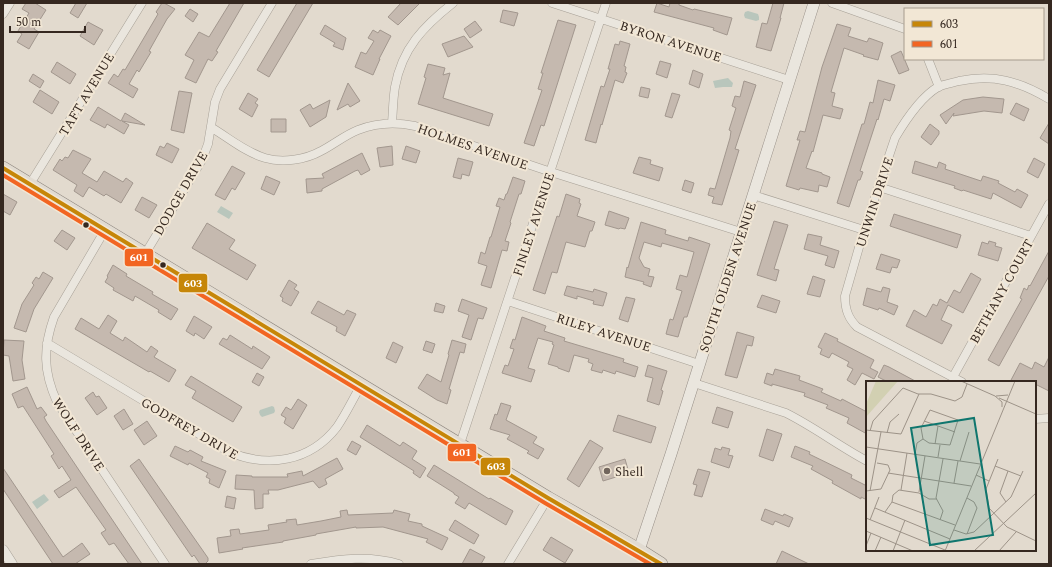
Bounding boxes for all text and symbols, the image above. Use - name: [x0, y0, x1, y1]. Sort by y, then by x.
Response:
- scale bar: [10, 8, 85, 34]
- legend: [904, 8, 1044, 60]
- text: 50 m: [16, 13, 41, 32]
- text: 603: [940, 15, 958, 34]
- street label: BYRON AVENUE: [617, 16, 724, 68]
- text: 601: [940, 35, 958, 54]
- street label: TAFT AVENUE: [54, 49, 120, 140]
- street label: HOLMES AVENUE: [414, 119, 531, 175]
- street label: DODGE DRIVE: [149, 148, 213, 239]
- street label: UNWIN DRIVE: [851, 154, 899, 250]
- street label: FINLEY AVENUE: [508, 170, 560, 279]
- street label: SOUTH OLDEN AVENUE: [694, 200, 762, 355]
- unlabelled marker: [81, 220, 91, 230]
- street label: BETHANY COURT: [965, 235, 1039, 347]
- line badge: 601: [124, 248, 154, 267]
- text: 601: [130, 249, 148, 266]
- unlabelled marker: [158, 260, 168, 270]
- line badge: 603: [178, 273, 208, 293]
- text: 603: [184, 275, 202, 292]
- street label: RILEY AVENUE: [554, 308, 654, 358]
- inset map: [866, 381, 1036, 551]
- street label: GODFREY DRIVE: [137, 393, 242, 465]
- street label: WOLF DRIVE: [47, 394, 109, 475]
- line badge: 601: [447, 443, 477, 462]
- text: 601: [453, 444, 471, 461]
- line badge: 603: [480, 457, 511, 476]
- text: 603: [487, 458, 505, 475]
- place label: Shell: [615, 462, 644, 482]
- marker: Shell: [602, 466, 612, 476]

